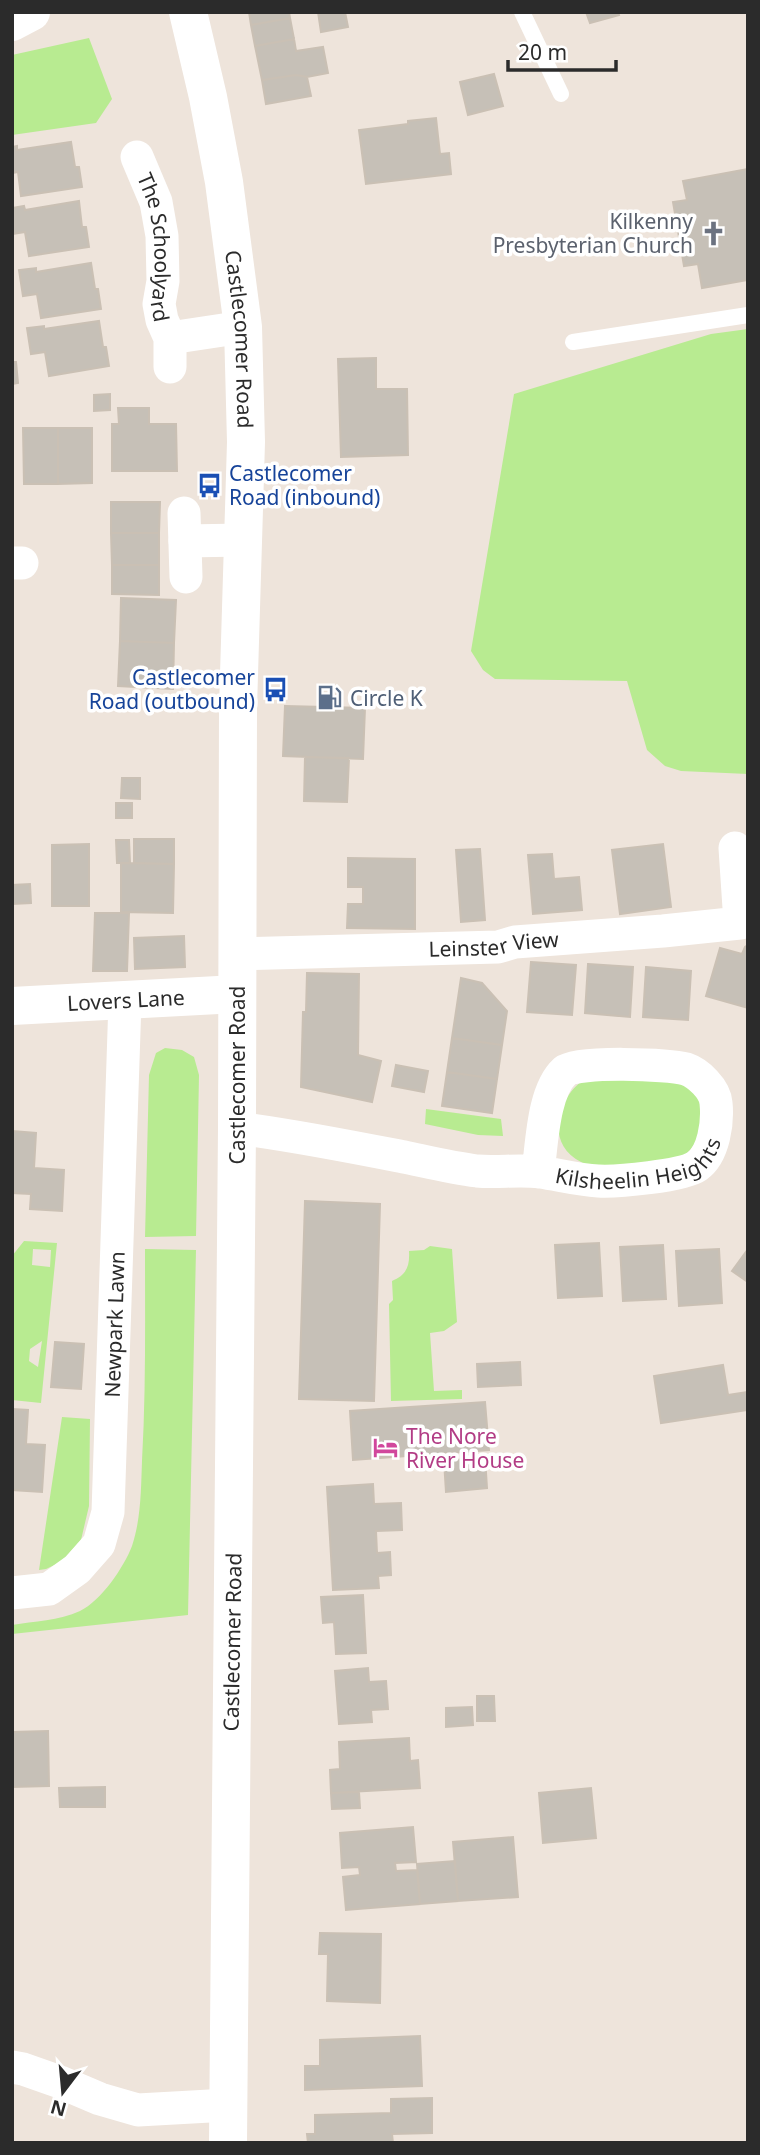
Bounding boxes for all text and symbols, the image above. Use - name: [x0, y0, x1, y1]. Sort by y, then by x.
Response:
- scale bar: [508, 28, 616, 72]
- text: 20 m: [518, 38, 567, 66]
- street label: The Schoolyard: [131, 169, 177, 324]
- place label: Kilkenny Presbyterian Church: [493, 207, 693, 259]
- church icon: Kilkenny Presbyterian Church: [699, 219, 727, 247]
- street label: Castlecomer Road: [219, 248, 260, 429]
- place label: Castlecomer Road (inbound): [229, 459, 380, 511]
- bus stop icon: Castlecomer Road (inbound): [195, 471, 223, 499]
- place label: Castlecomer Road (outbound): [89, 663, 255, 715]
- bus stop icon: Castlecomer Road (outbound): [261, 675, 289, 703]
- fuel station icon: Circle K: [316, 684, 344, 712]
- place label: Circle K: [350, 684, 423, 712]
- street label: Leinster View: [428, 925, 560, 963]
- street label: Lovers Lane: [66, 983, 185, 1017]
- street label: Castlecomer Road: [223, 986, 251, 1164]
- street label: Kilsheelin Heights: [553, 1134, 727, 1195]
- street label: Newpark Lawn: [98, 1251, 131, 1398]
- place label: The Nore River House: [406, 1422, 524, 1474]
- hotel icon: The Nore River House: [372, 1434, 400, 1462]
- street label: Castlecomer Road: [216, 1552, 248, 1732]
- north arrow: [28, 2057, 98, 2127]
- text: N: [47, 2094, 69, 2123]

